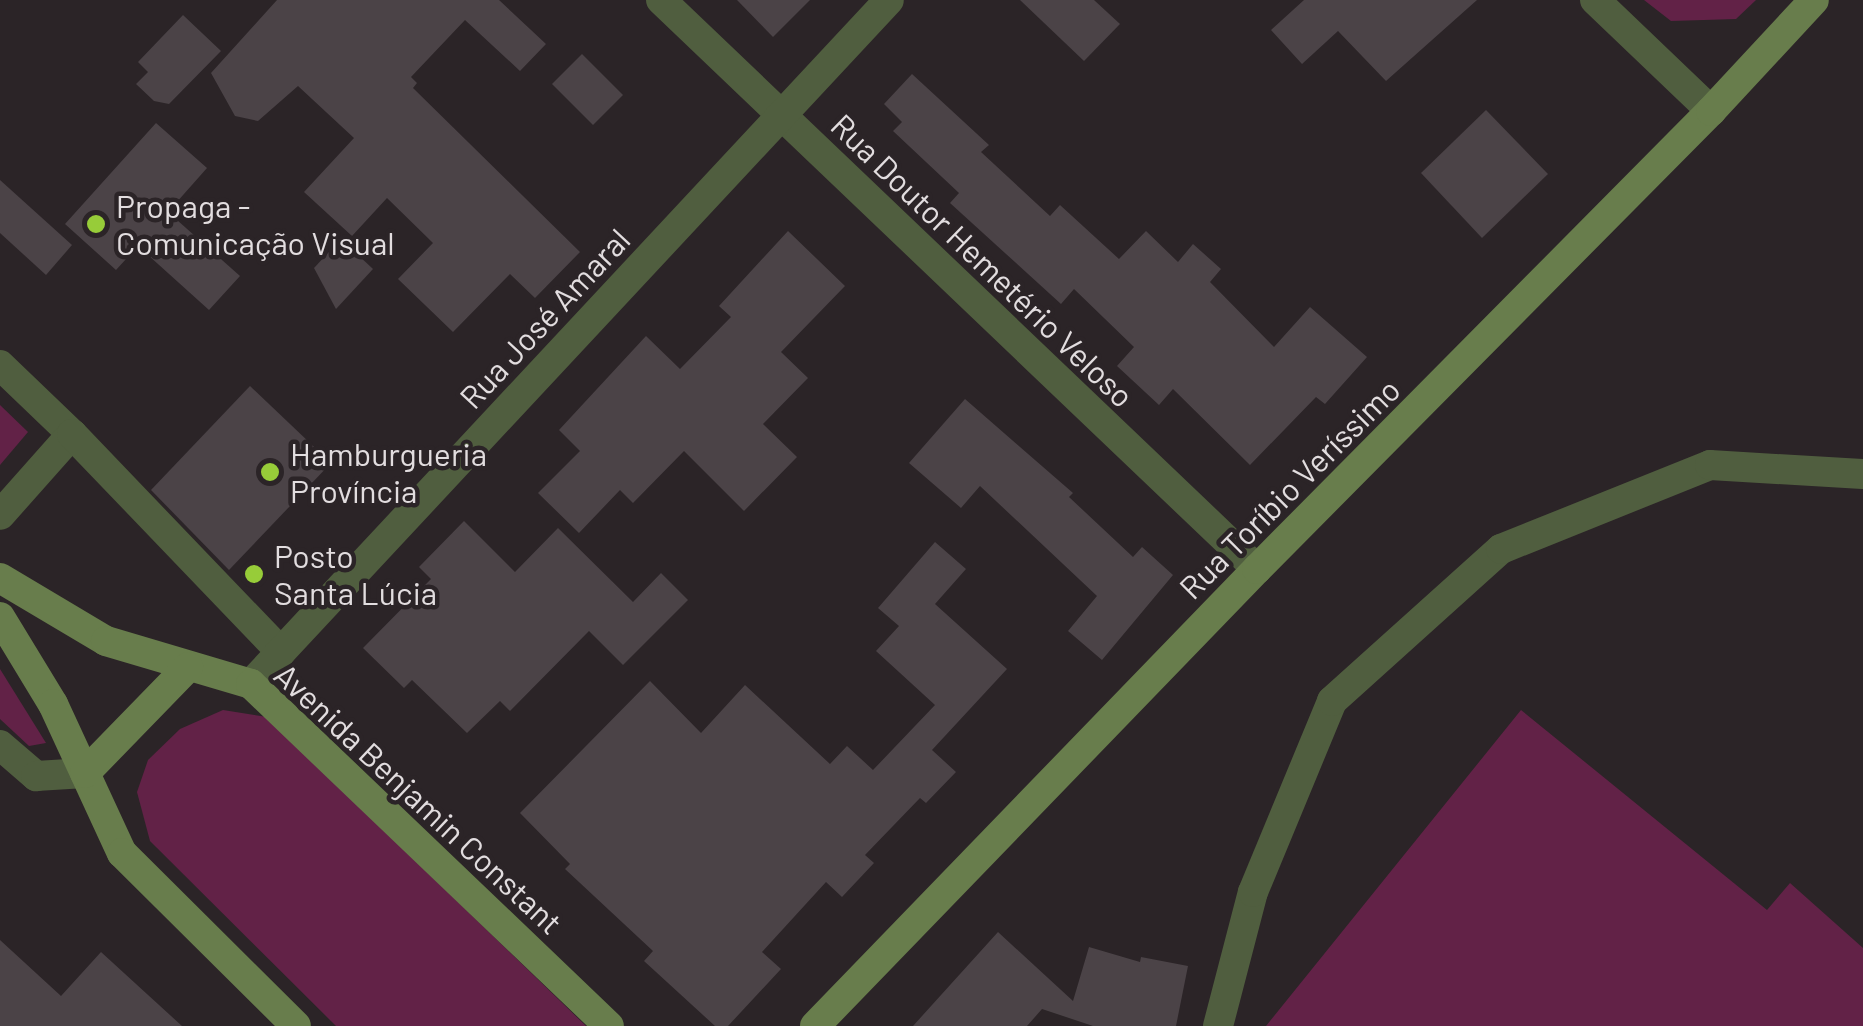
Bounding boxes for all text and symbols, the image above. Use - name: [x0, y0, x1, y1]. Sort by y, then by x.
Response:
- street label: Rua Doutor Hemetério Veloso: [824, 105, 1142, 415]
- place label: Propaga - Comunicação Visual: [116, 187, 395, 262]
- marker: Propaga - Comunicação Visual: [85, 213, 107, 235]
- street label: Rua José Amaral: [451, 220, 637, 416]
- street label: Rua Toríbio Veríssimo: [1171, 370, 1407, 606]
- place label: Hamburgueria Província: [290, 435, 487, 510]
- marker: Hamburgueria Província: [259, 461, 281, 483]
- place label: Posto Santa Lúcia: [274, 537, 437, 612]
- marker: Posto Santa Lúcia: [243, 563, 265, 585]
- street label: Avenida Benjamin Constant: [267, 655, 571, 941]

